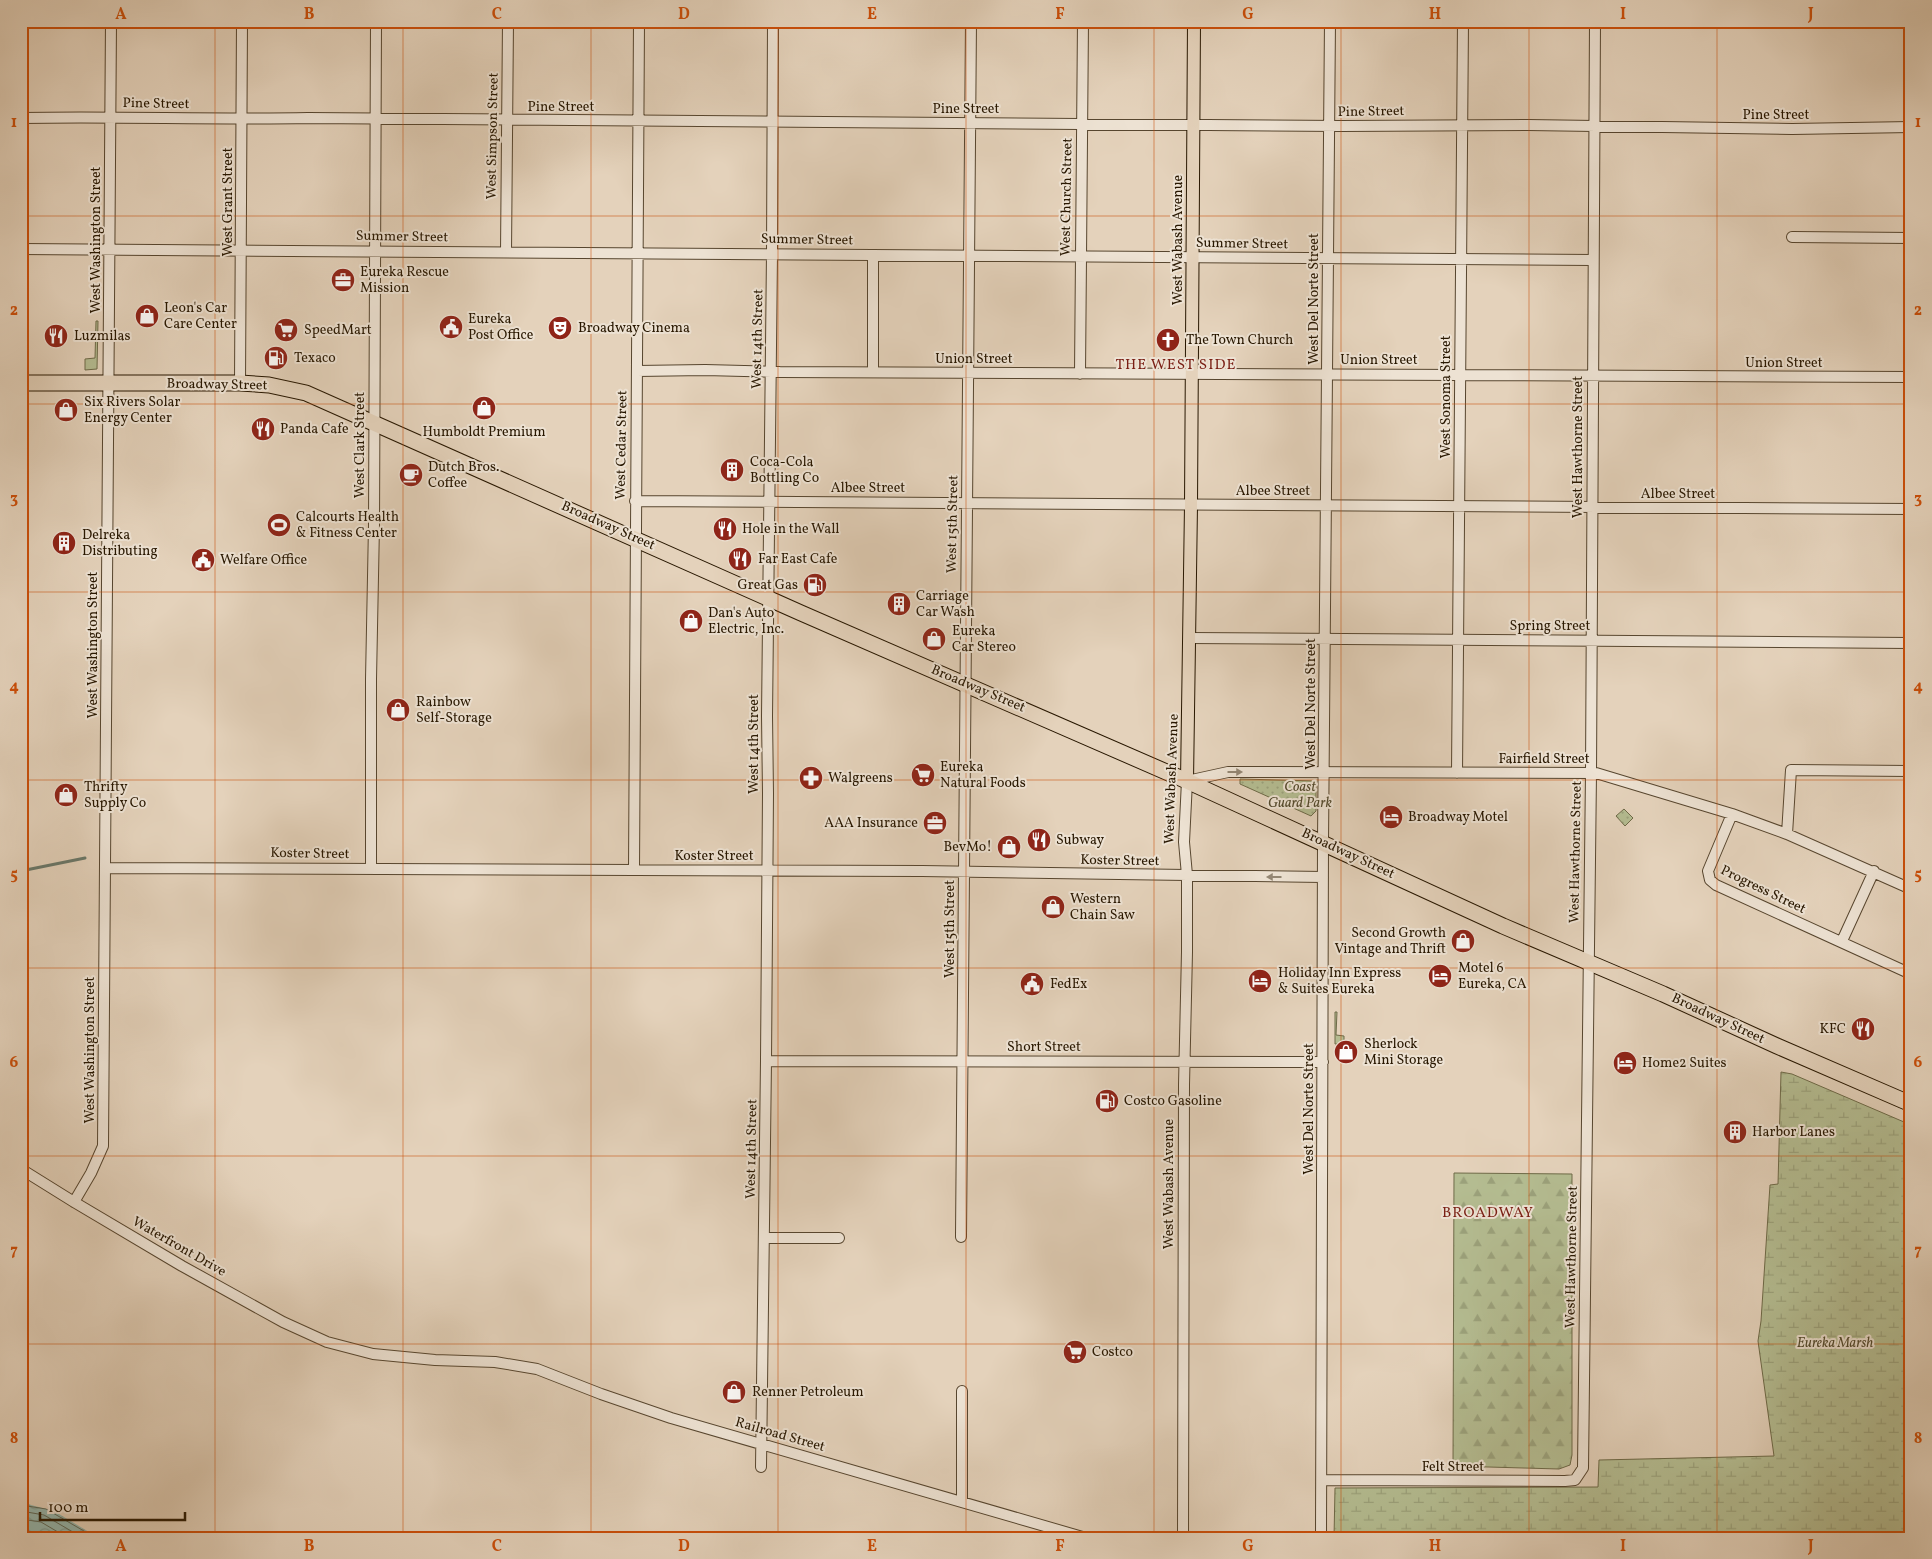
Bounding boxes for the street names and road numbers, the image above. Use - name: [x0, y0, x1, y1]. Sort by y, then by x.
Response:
- street label: West Simpson Street: [482, 72, 504, 200]
- street label: Pine Street: [122, 94, 190, 114]
- street label: Pine Street: [528, 98, 594, 117]
- street label: Pine Street: [933, 100, 999, 119]
- street label: Pine Street: [1337, 102, 1405, 122]
- street label: Pine Street: [1743, 106, 1809, 125]
- street label: West Church Street: [1056, 138, 1078, 256]
- street label: West Grant Street: [219, 147, 238, 257]
- street label: West Washington Street: [87, 166, 106, 314]
- street label: West Wabash Avenue: [1169, 174, 1188, 305]
- street label: Summer Street: [356, 227, 448, 247]
- street label: Summer Street: [761, 230, 853, 250]
- street label: West Del Norte Street: [1305, 233, 1324, 365]
- street label: Summer Street: [1196, 234, 1288, 254]
- street label: West 14th Street: [748, 289, 768, 389]
- street label: West Sonoma Street: [1437, 335, 1456, 459]
- street label: Union Street: [935, 350, 1013, 369]
- street label: Union Street: [1340, 351, 1418, 370]
- street label: Union Street: [1745, 354, 1823, 373]
- street label: Broadway Street: [166, 375, 268, 395]
- street label: West Hawthorne Street: [1569, 376, 1588, 518]
- street label: West Cedar Street: [612, 390, 632, 500]
- street label: West Clark Street: [351, 392, 370, 498]
- street label: West 15th Street: [943, 475, 963, 573]
- street label: Albee Street: [831, 479, 905, 498]
- street label: Albee Street: [1236, 482, 1310, 501]
- street label: Albee Street: [1641, 485, 1715, 504]
- street label: Broadway Street: [558, 497, 658, 555]
- street label: West Washington Street: [84, 571, 103, 719]
- street label: Spring Street: [1510, 617, 1590, 636]
- street label: West Del Norte Street: [1302, 638, 1321, 770]
- street label: Broadway Street: [928, 661, 1028, 717]
- street label: West 14th Street: [745, 694, 764, 794]
- street label: West Wabash Avenue: [1160, 713, 1184, 845]
- street label: Fairfield Street: [1498, 750, 1590, 769]
- street label: West Hawthorne Street: [1565, 781, 1587, 923]
- street label: Broadway Street: [1298, 824, 1398, 884]
- street label: Koster Street: [270, 844, 350, 864]
- street label: Koster Street: [674, 847, 754, 866]
- street label: Koster Street: [1080, 851, 1160, 871]
- street label: Progress Street: [1717, 861, 1809, 919]
- street label: West 15th Street: [941, 880, 960, 978]
- street label: West Washington Street: [81, 976, 100, 1124]
- street label: Broadway Street: [1668, 989, 1768, 1049]
- street label: Short Street: [1007, 1038, 1081, 1057]
- street label: West Del Norte Street: [1300, 1043, 1319, 1175]
- street label: West 14th Street: [742, 1099, 762, 1199]
- street label: West Wabash Avenue: [1160, 1118, 1179, 1249]
- street label: West Hawthorne Street: [1561, 1186, 1583, 1328]
- street label: Waterfront Drive: [129, 1212, 230, 1282]
- street label: Railroad Street: [733, 1413, 827, 1457]
- street label: Felt Street: [1422, 1458, 1484, 1477]

